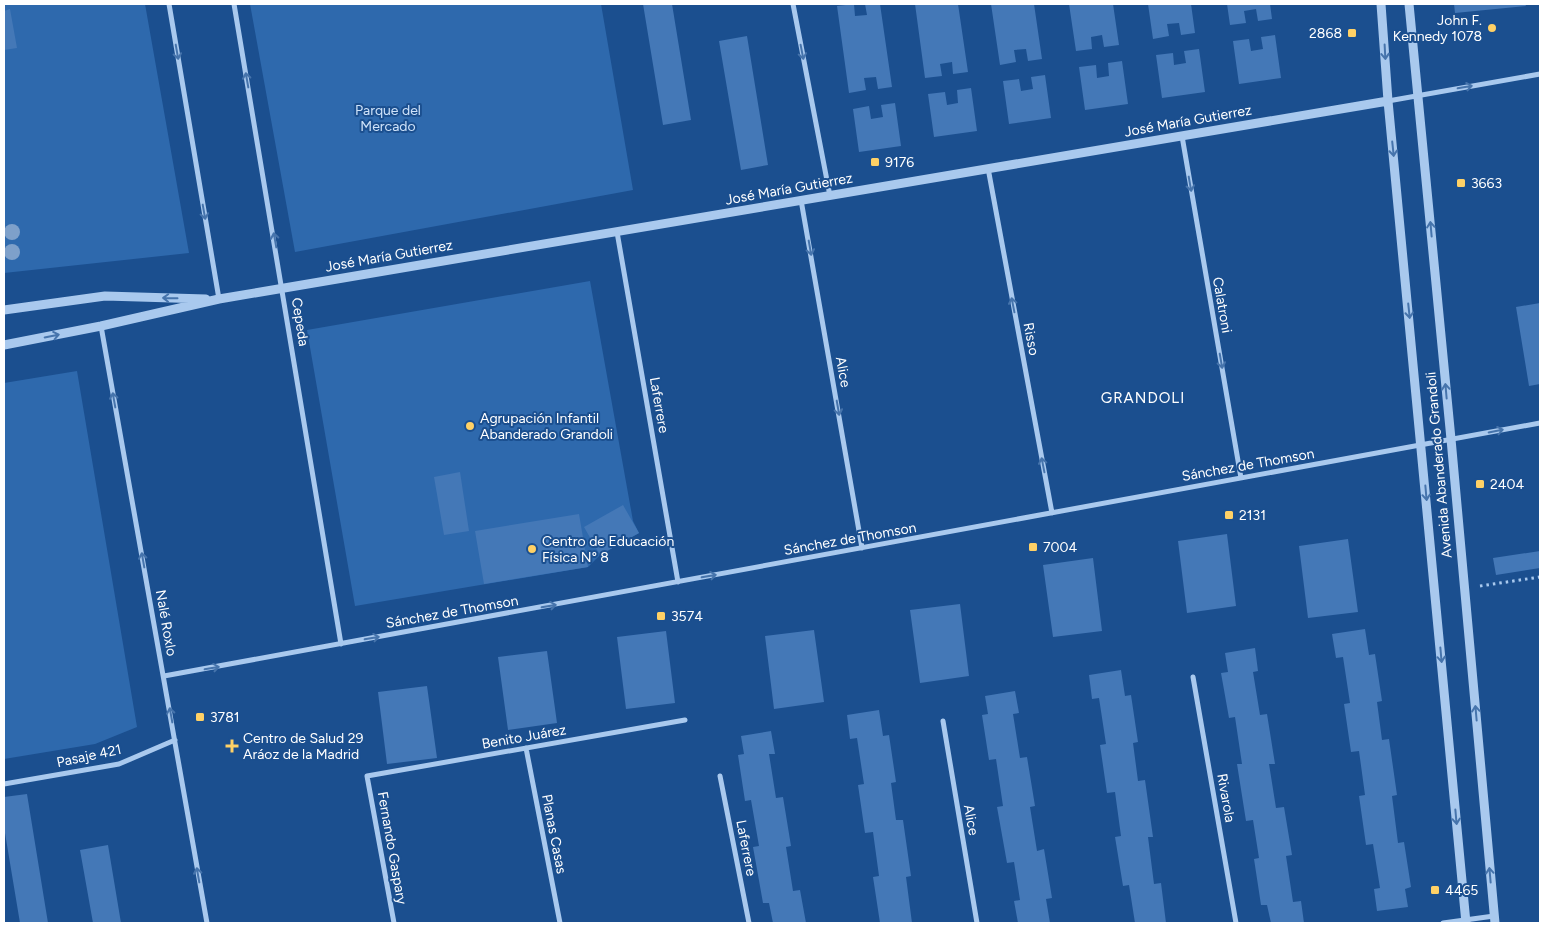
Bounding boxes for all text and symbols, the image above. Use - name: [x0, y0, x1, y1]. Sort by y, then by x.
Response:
- place label: John F. Kennedy 1078: [1393, 12, 1482, 45]
- marker: John F. Kennedy 1078: [1486, 22, 1498, 34]
- place label: 2868: [1309, 25, 1342, 42]
- marker: 2868: [1346, 27, 1358, 39]
- one-way arrow: [172, 43, 182, 59]
- one-way arrow: [798, 43, 807, 59]
- one-way arrow: [1381, 44, 1390, 60]
- one-way arrow: [242, 72, 252, 88]
- one-way arrow: [1457, 81, 1473, 91]
- street label: José María Gutierrez: [1123, 101, 1253, 141]
- park label: Parque del Mercado: [355, 102, 421, 135]
- one-way arrow: [1388, 141, 1398, 157]
- place label: 9176: [885, 154, 914, 171]
- marker: 9176: [869, 156, 881, 168]
- street label: José María Gutierrez: [724, 169, 854, 209]
- one-way arrow: [1185, 175, 1195, 191]
- place label: 3663: [1471, 175, 1502, 192]
- marker: 3663: [1455, 177, 1467, 189]
- one-way arrow: [199, 204, 209, 220]
- one-way arrow: [1426, 221, 1436, 237]
- one-way arrow: [269, 232, 279, 248]
- street label: José María Gutierrez: [324, 236, 454, 276]
- one-way arrow: [805, 240, 815, 256]
- street label: Calatroni: [1209, 276, 1235, 334]
- one-way arrow: [162, 293, 178, 303]
- street label: Cepeda: [288, 296, 312, 348]
- one-way arrow: [1008, 298, 1018, 314]
- one-way arrow: [1404, 303, 1414, 319]
- street label: Risso: [1019, 321, 1043, 357]
- one-way arrow: [43, 331, 59, 340]
- one-way arrow: [1216, 353, 1226, 369]
- street label: Alice: [832, 355, 854, 389]
- street label: Avenida Abanderado Grandoli: [1422, 371, 1456, 559]
- street label: Laferrere: [646, 376, 672, 435]
- one-way arrow: [1442, 383, 1451, 399]
- district label: GRANDOLI: [1101, 389, 1185, 407]
- one-way arrow: [109, 392, 119, 408]
- one-way arrow: [833, 400, 843, 416]
- place label: Agrupación Infantil Abanderado Grandoli: [480, 410, 613, 443]
- marker: Agrupación Infantil Abanderado Grandoli: [464, 420, 476, 432]
- one-way arrow: [1487, 425, 1503, 435]
- street label: Sánchez de Thomson: [1180, 445, 1316, 485]
- one-way arrow: [1038, 457, 1047, 473]
- place label: 2404: [1490, 476, 1524, 493]
- marker: 2404: [1474, 478, 1486, 490]
- one-way arrow: [1421, 485, 1431, 501]
- place label: 2131: [1239, 507, 1266, 524]
- marker: 2131: [1223, 509, 1235, 521]
- street label: Sánchez de Thomson: [782, 519, 918, 559]
- place label: Centro de Educación Física N° 8: [542, 533, 674, 566]
- place label: 7004: [1043, 539, 1077, 556]
- marker: 7004: [1027, 541, 1039, 553]
- marker: Centro de Educación Física N° 8: [526, 543, 538, 555]
- one-way arrow: [137, 552, 147, 568]
- one-way arrow: [700, 571, 716, 581]
- street label: Nalé Roxlo: [152, 589, 180, 657]
- street label: Sánchez de Thomson: [384, 592, 520, 632]
- one-way arrow: [540, 600, 556, 610]
- place label: 3574: [671, 608, 703, 625]
- marker: 3574: [655, 610, 667, 622]
- one-way arrow: [363, 633, 379, 643]
- one-way arrow: [1436, 647, 1446, 663]
- one-way arrow: [203, 662, 219, 672]
- one-way arrow: [1471, 705, 1480, 721]
- one-way arrow: [165, 707, 175, 723]
- place label: 3781: [210, 709, 240, 726]
- marker: 3781: [194, 711, 206, 723]
- street label: Benito Juárez: [480, 721, 568, 753]
- place label: Centro de Salud 29 Aráoz de la Madrid: [243, 730, 364, 763]
- marker: Centro de Salud 29 Aráoz de la Madrid: [225, 739, 239, 753]
- street label: Pasaje 421: [55, 741, 123, 771]
- street label: Rivarola: [1213, 772, 1239, 824]
- street label: Fernando Gaspary: [374, 790, 410, 906]
- street label: Planas Casas: [538, 793, 570, 875]
- street label: Alice: [960, 803, 982, 837]
- one-way arrow: [1451, 808, 1461, 824]
- street label: Laferrere: [732, 819, 760, 878]
- one-way arrow: [1486, 867, 1495, 883]
- one-way arrow: [193, 868, 203, 884]
- place label: 4465: [1445, 882, 1478, 899]
- marker: 4465: [1429, 884, 1441, 896]

